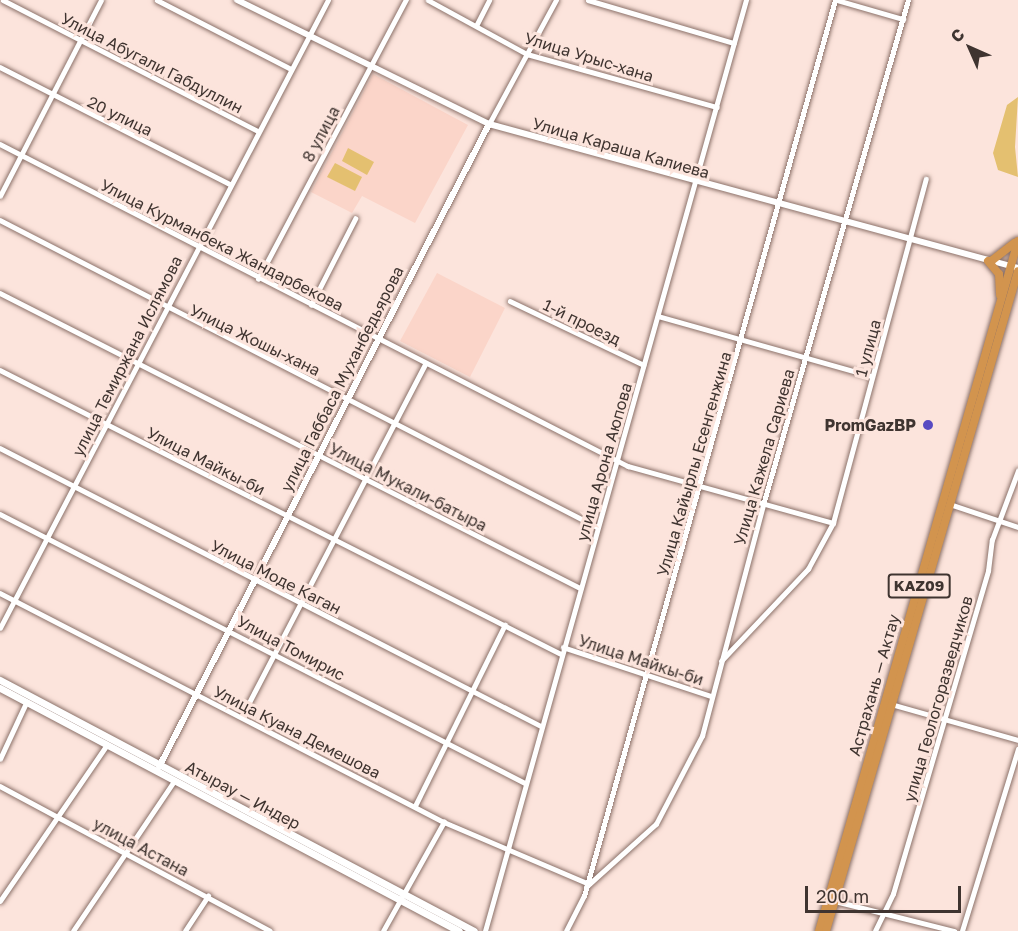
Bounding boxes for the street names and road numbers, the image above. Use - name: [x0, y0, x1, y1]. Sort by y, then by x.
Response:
- street label: Улица Абугали Габдуллин: [58, 9, 246, 117]
- street label: Улица Урыс-хана: [522, 28, 656, 86]
- street label: 20 улица: [84, 92, 156, 140]
- street label: 8 улица: [298, 103, 344, 165]
- street label: Улица Караша Калиева: [530, 114, 712, 182]
- street label: Улица Курманбека Жандарбекова: [97, 175, 347, 315]
- street label: улица Темиржана Ислямова: [68, 253, 186, 459]
- street label: улица Габбаса Муханбедьярова: [277, 263, 407, 495]
- street label: 1-й проезд: [540, 295, 624, 349]
- street label: Улица Жошы-хана: [187, 300, 323, 380]
- street label: 1 улица: [851, 317, 885, 379]
- street label: Улица Кайырлы Есенгенжина: [653, 349, 735, 579]
- street label: Улица Кажела Сариева: [730, 367, 798, 547]
- street label: улица Арона Аюпова: [572, 380, 636, 544]
- street label: Улица Майкы-би: [144, 423, 268, 499]
- street label: Улица Мукали-батыра: [326, 439, 490, 535]
- street label: Улица Моде Каган: [208, 536, 344, 618]
- road number: KAZ09: [888, 574, 950, 598]
- street label: улица Геологоразведчиков: [899, 594, 977, 804]
- street label: Улица Томирис: [234, 612, 348, 684]
- street label: Астрахань — Актау: [845, 612, 903, 758]
- street label: Улица Майкы-би: [576, 631, 706, 689]
- street label: Улица Куана Демешова: [210, 681, 384, 783]
- street label: Атырау — Индер: [182, 757, 304, 833]
- street label: улица Астана: [90, 814, 192, 880]

